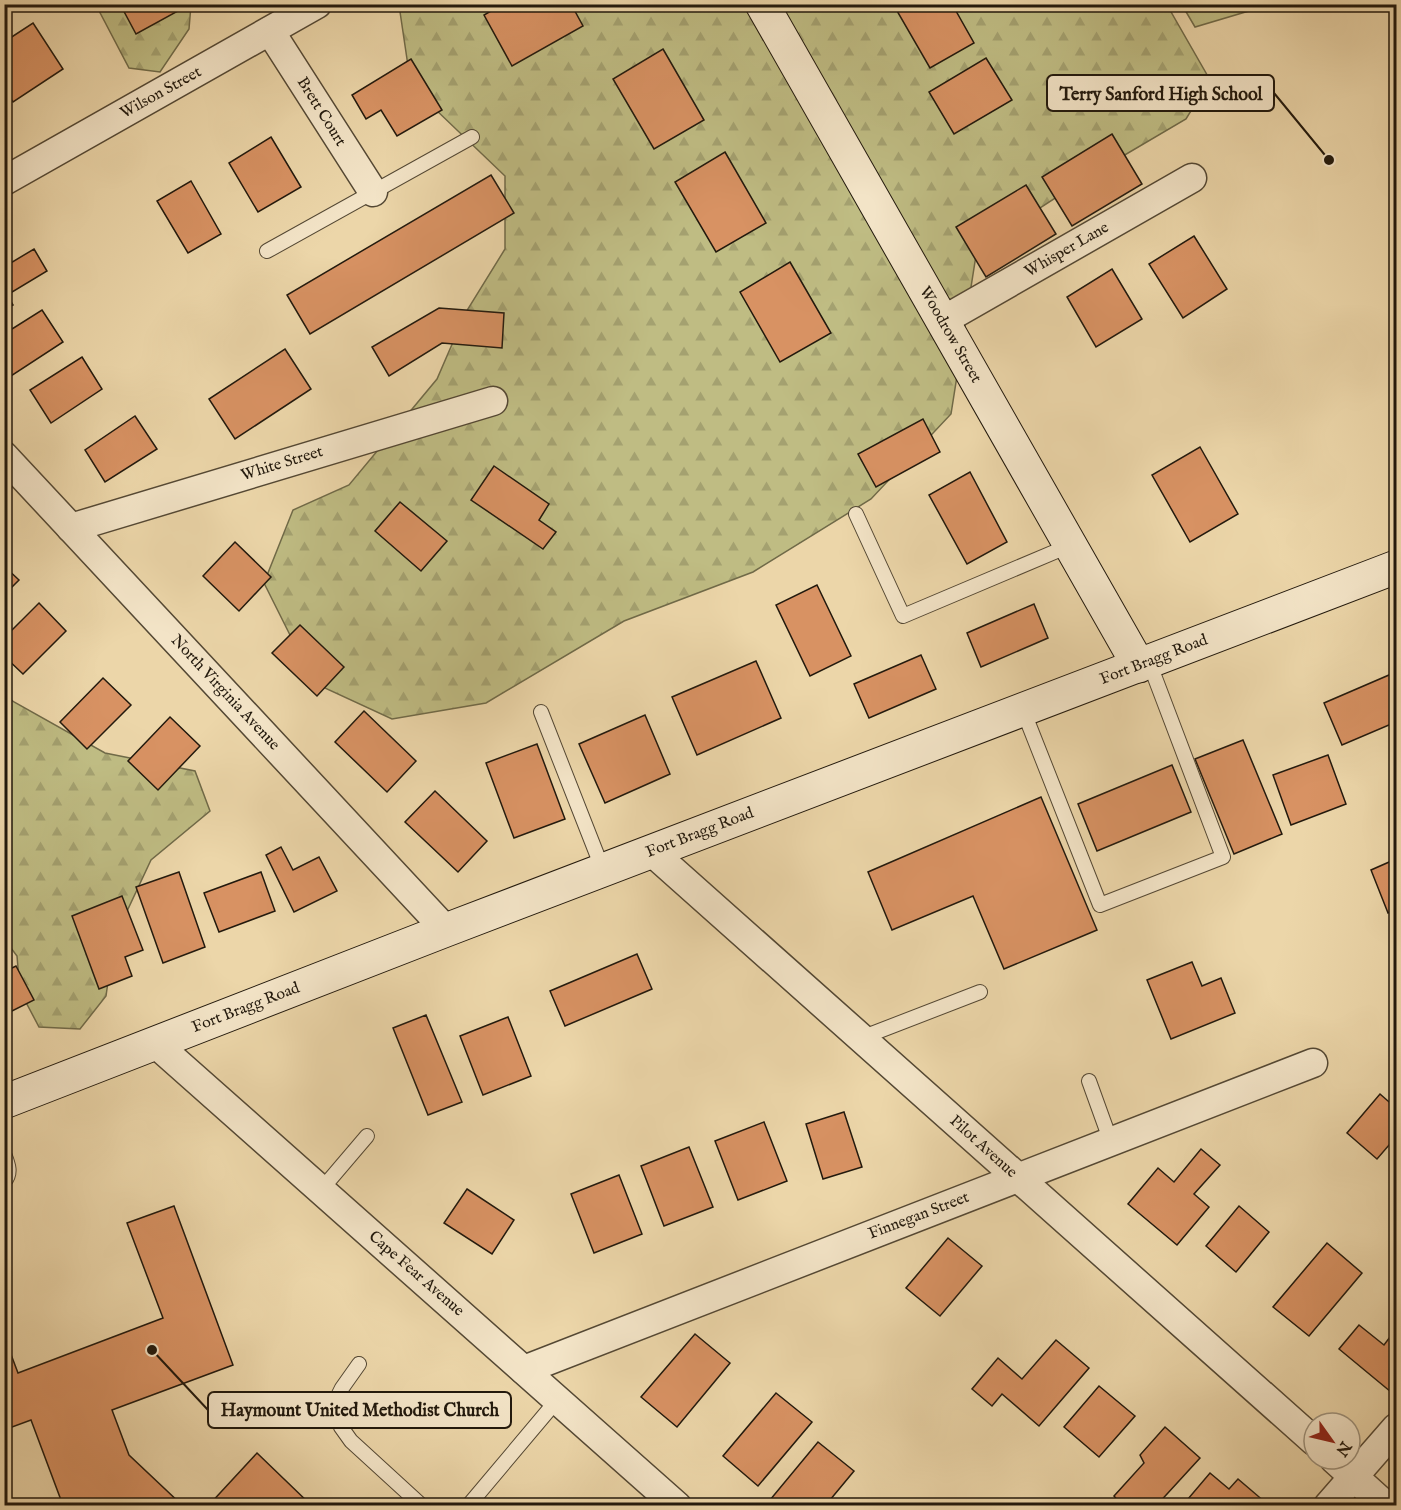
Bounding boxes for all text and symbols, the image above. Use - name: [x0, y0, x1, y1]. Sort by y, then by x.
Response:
- street label: Wilson Street: [117, 62, 206, 124]
- street label: Brett Court: [292, 74, 350, 151]
- callout: Terry Sanford High School: [1047, 75, 1274, 111]
- text: Terry Sanford High School: [1059, 84, 1264, 107]
- street label: Whisper Lane: [1021, 218, 1113, 282]
- street label: Woodrow Street: [914, 283, 986, 387]
- street label: White Street: [239, 442, 326, 486]
- street label: Fort Bragg Road: [1097, 630, 1211, 690]
- street label: North Virginia Avenue: [166, 631, 284, 755]
- street label: Fort Bragg Road: [643, 803, 757, 863]
- street label: Fort Bragg Road: [189, 978, 303, 1038]
- street label: Pilot Avenue: [945, 1111, 1021, 1183]
- street label: Finnegan Street: [866, 1187, 973, 1244]
- street label: Cape Fear Avenue: [364, 1227, 468, 1321]
- callout: Haymount United Methodist Church: [208, 1392, 511, 1428]
- text: Haymount United Methodist Church: [221, 1400, 500, 1423]
- north arrow: [1302, 1411, 1362, 1471]
- text: N: [1331, 1436, 1355, 1460]

